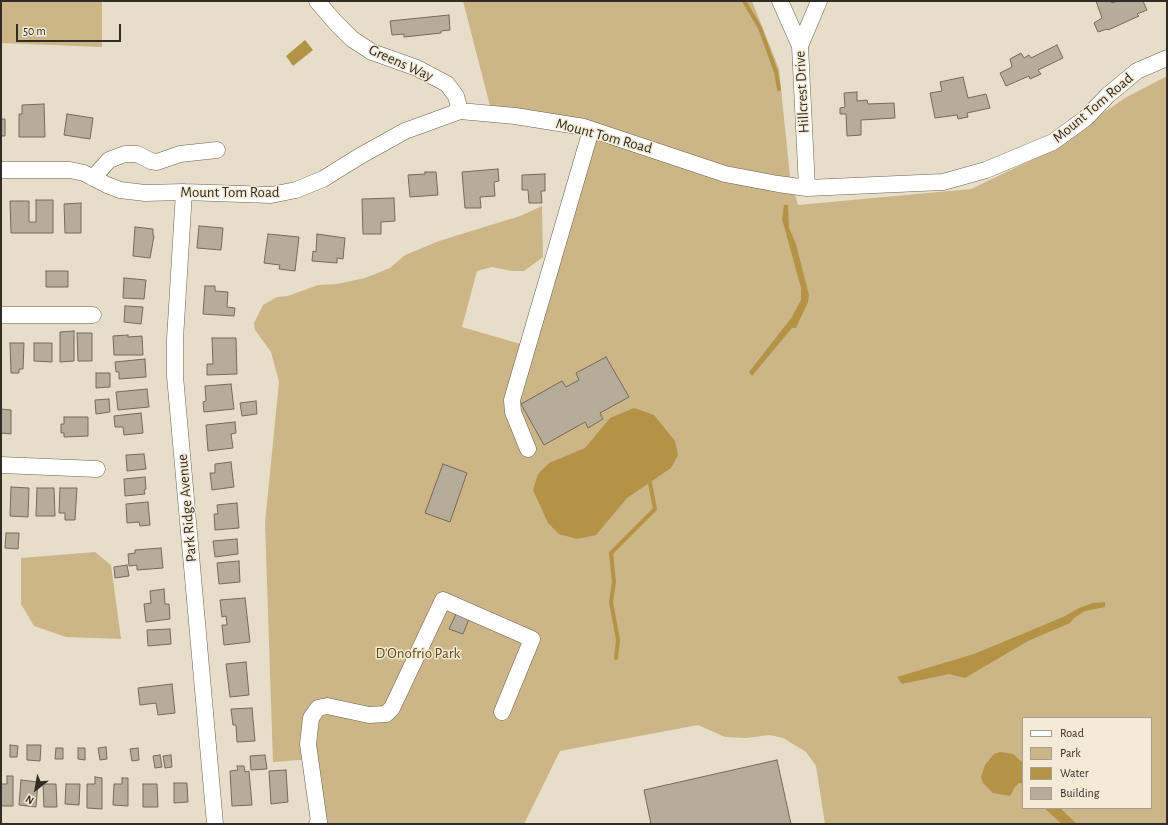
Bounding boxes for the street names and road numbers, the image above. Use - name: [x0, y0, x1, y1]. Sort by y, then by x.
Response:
- street label: Greens Way: [366, 41, 436, 85]
- street label: Hillcrest Drive: [791, 50, 813, 134]
- street label: Mount Tom Road: [1049, 69, 1137, 147]
- street label: Mount Tom Road: [554, 114, 654, 158]
- street label: Mount Tom Road: [180, 183, 280, 201]
- street label: Park Ridge Avenue: [173, 453, 201, 563]

